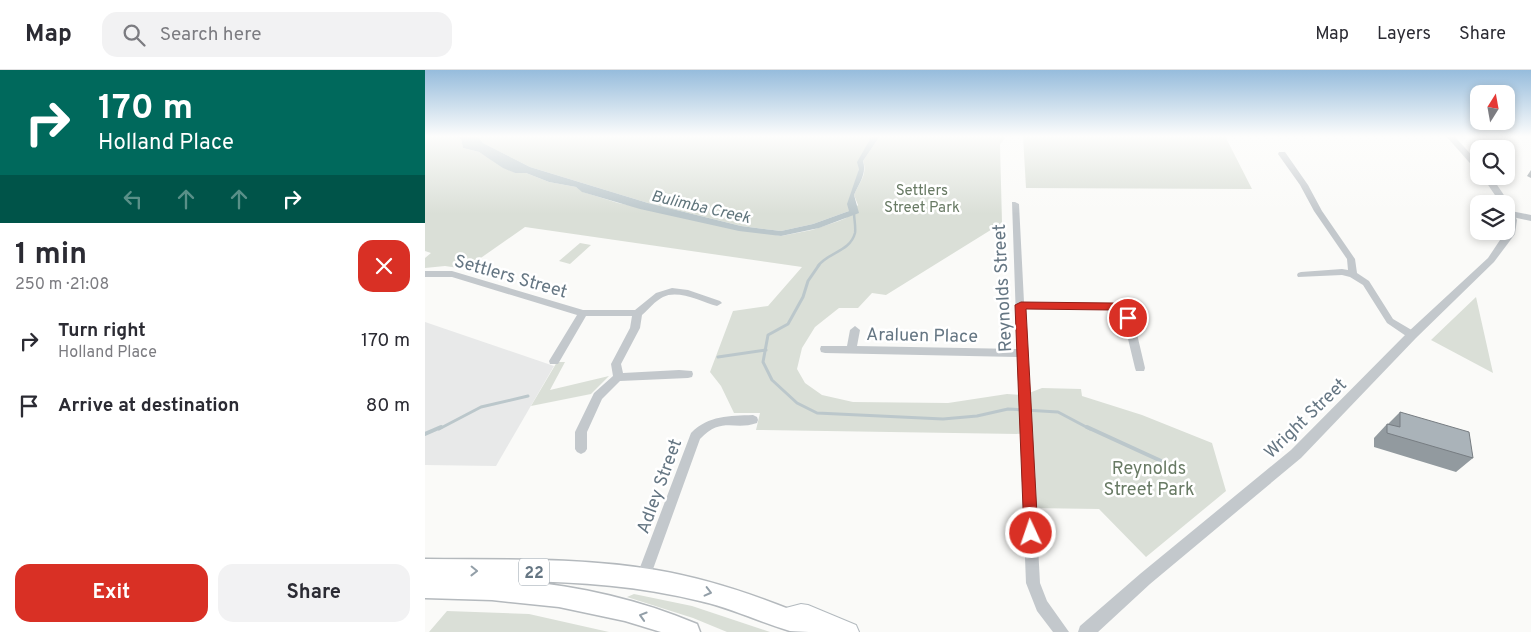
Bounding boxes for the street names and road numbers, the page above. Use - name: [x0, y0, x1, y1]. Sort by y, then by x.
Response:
- street label: Reynolds Street: [989, 223, 1018, 352]
- street label: Settlers Street: [451, 250, 570, 305]
- street label: Araluen Place: [866, 324, 978, 349]
- street label: Wright Street: [1260, 374, 1352, 464]
- street label: Adley Street: [633, 436, 688, 537]
- road number: 22: [519, 558, 549, 586]

